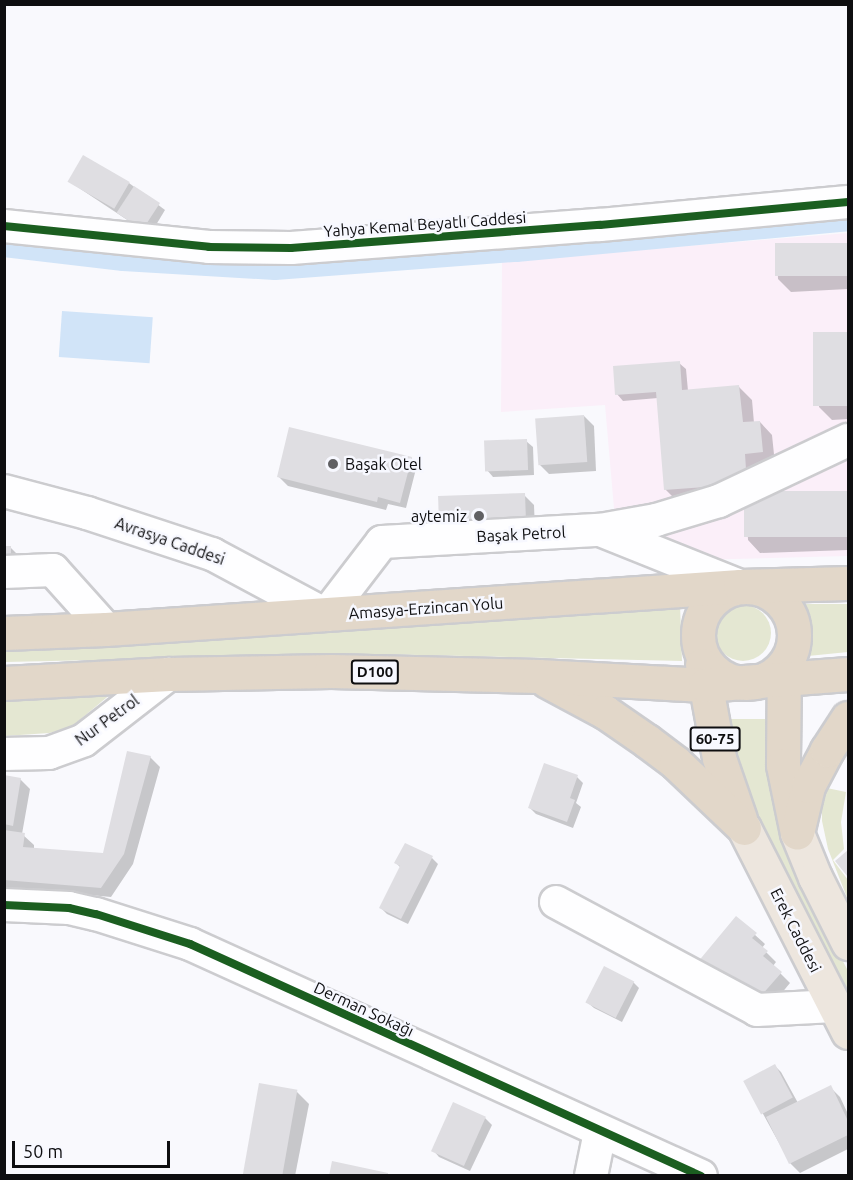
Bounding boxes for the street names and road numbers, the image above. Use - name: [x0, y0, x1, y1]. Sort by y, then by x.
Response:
- street label: Yahya Kemal Beyatlı Caddesi: [323, 207, 527, 241]
- street label: Avrasya Caddesi: [112, 513, 228, 569]
- street label: Başak Petrol: [476, 522, 566, 546]
- street label: Amasya-Erzincan Yolu: [348, 593, 504, 623]
- road number: D100: [350, 660, 400, 684]
- street label: Nur Petrol: [71, 690, 143, 750]
- road number: 60-75: [690, 727, 740, 751]
- street label: Erek Caddesi: [767, 885, 825, 975]
- street label: Derman Sokağı: [311, 977, 417, 1041]

